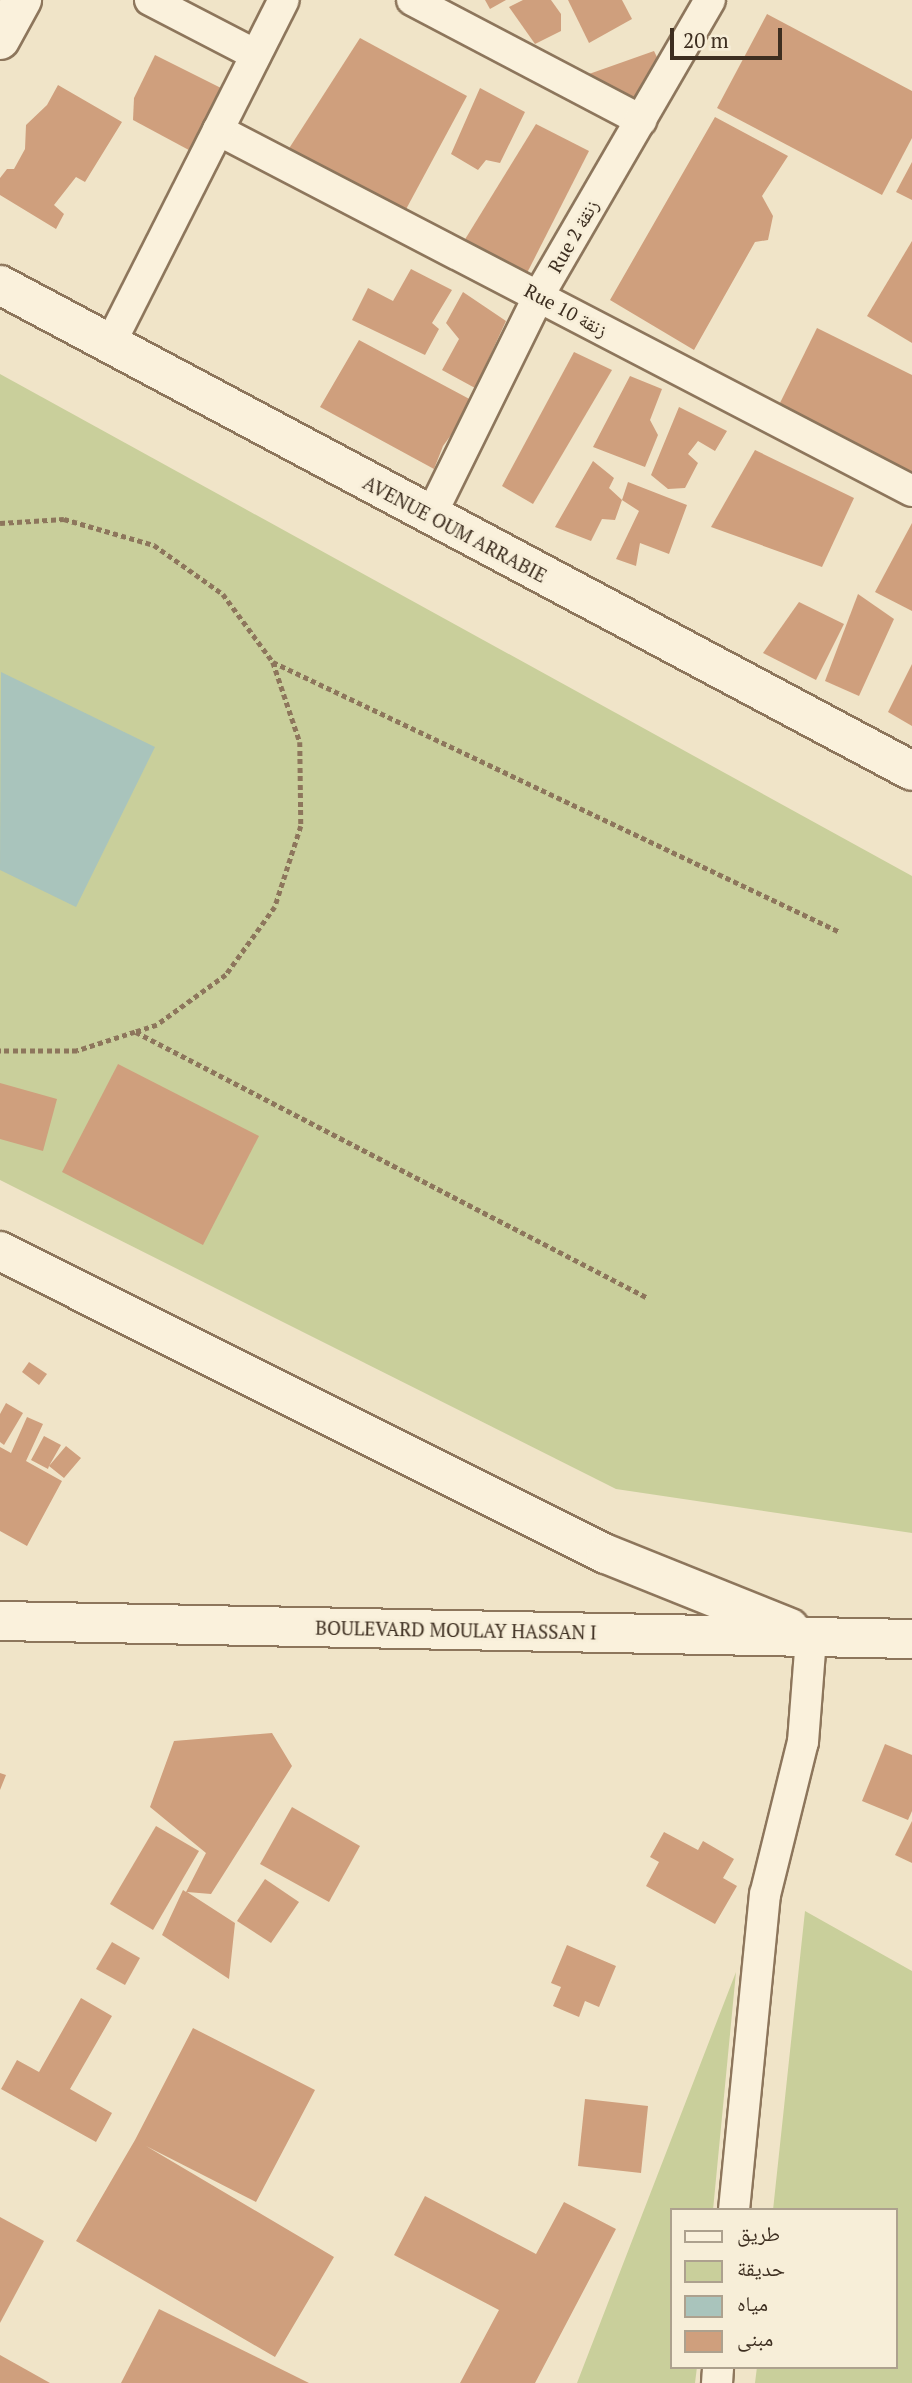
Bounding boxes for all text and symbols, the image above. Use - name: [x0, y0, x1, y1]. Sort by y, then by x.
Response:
- scale bar: [674, 14, 786, 58]
- text: 20 m: [683, 26, 729, 54]
- street label: Rue 2 زنقة: [543, 195, 603, 277]
- street label: Rue 10 زنقة: [521, 279, 611, 341]
- street label: AVENUE OUM ARRABIE: [359, 471, 551, 587]
- street label: BOULEVARD MOULAY HASSAN I: [315, 1616, 597, 1644]
- legend: [670, 2208, 898, 2369]
- text: طريق: [737, 2219, 780, 2247]
- text: حديقة: [737, 2254, 785, 2282]
- text: مياه: [737, 2289, 768, 2317]
- text: مبنى: [737, 2324, 773, 2352]

